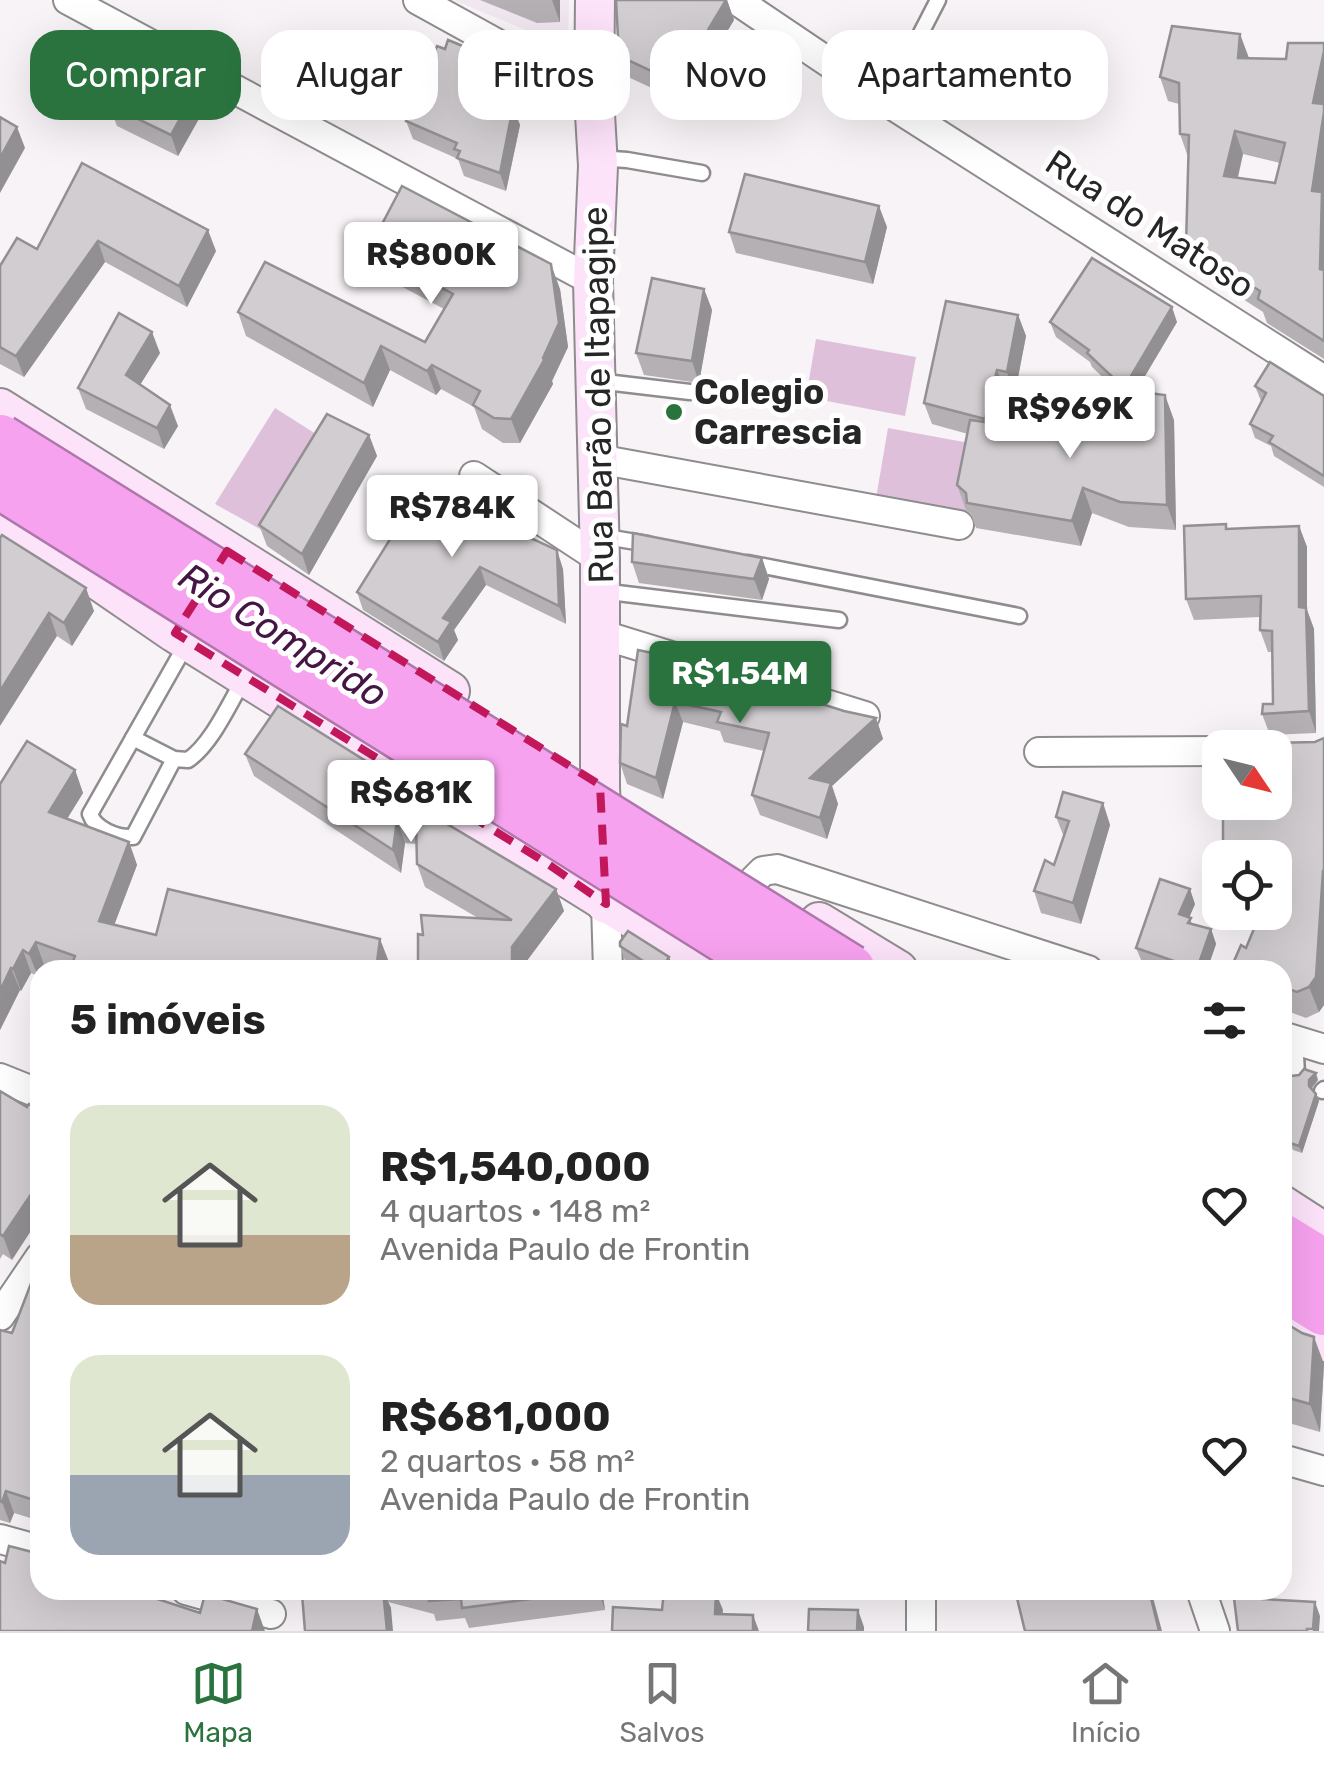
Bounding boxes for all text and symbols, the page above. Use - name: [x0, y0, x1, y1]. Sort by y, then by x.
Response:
- chip: Comprar: [30, 30, 241, 120]
- chip: Alugar: [261, 30, 438, 120]
- chip: Filtros: [458, 30, 630, 120]
- chip: Novo: [650, 30, 802, 120]
- chip: Apartamento: [822, 30, 1108, 120]
- street label: Rua do Matoso: [1038, 141, 1262, 307]
- street label: Rua Barão de Itapagipe: [574, 206, 622, 584]
- pin: R$800K: [350, 222, 512, 307]
- text: R$800K: [366, 235, 496, 273]
- place label: Colegio Carrescia: [694, 371, 862, 453]
- pin: R$969K: [989, 376, 1151, 461]
- text: R$969K: [1007, 389, 1133, 427]
- marker: Colegio Carrescia: [663, 401, 685, 423]
- pin: R$784K: [371, 475, 533, 560]
- text: R$784K: [389, 488, 515, 526]
- water label: Rio Comprido: [170, 553, 396, 717]
- pin: R$1.54M: [648, 641, 832, 726]
- text: R$1.54M: [671, 654, 809, 692]
- north arrow: [1202, 730, 1292, 820]
- map controls: [1202, 730, 1292, 930]
- pin: R$681K: [330, 760, 492, 845]
- text: R$681K: [349, 773, 473, 811]
- button: locate: [1202, 840, 1292, 930]
- icon: filters: [1197, 993, 1252, 1048]
- text: 5 imóveis: [70, 995, 266, 1045]
- text: R$1,540,000: [380, 1142, 651, 1192]
- icon: home: [150, 1145, 270, 1265]
- icon: heart: [1197, 1178, 1252, 1233]
- text: 4 quartos · 148 m²: [380, 1192, 650, 1230]
- text: Avenida Paulo de Frontin: [380, 1230, 750, 1268]
- text: R$681,000: [380, 1392, 611, 1442]
- icon: home: [150, 1395, 270, 1515]
- icon: heart: [1197, 1428, 1252, 1483]
- text: 2 quartos · 58 m²: [380, 1442, 635, 1480]
- text: Avenida Paulo de Frontin: [380, 1480, 750, 1518]
- tab: Mapa: [183, 1656, 253, 1749]
- tab: Salvos: [620, 1656, 705, 1749]
- tab: Início: [1071, 1656, 1141, 1749]

